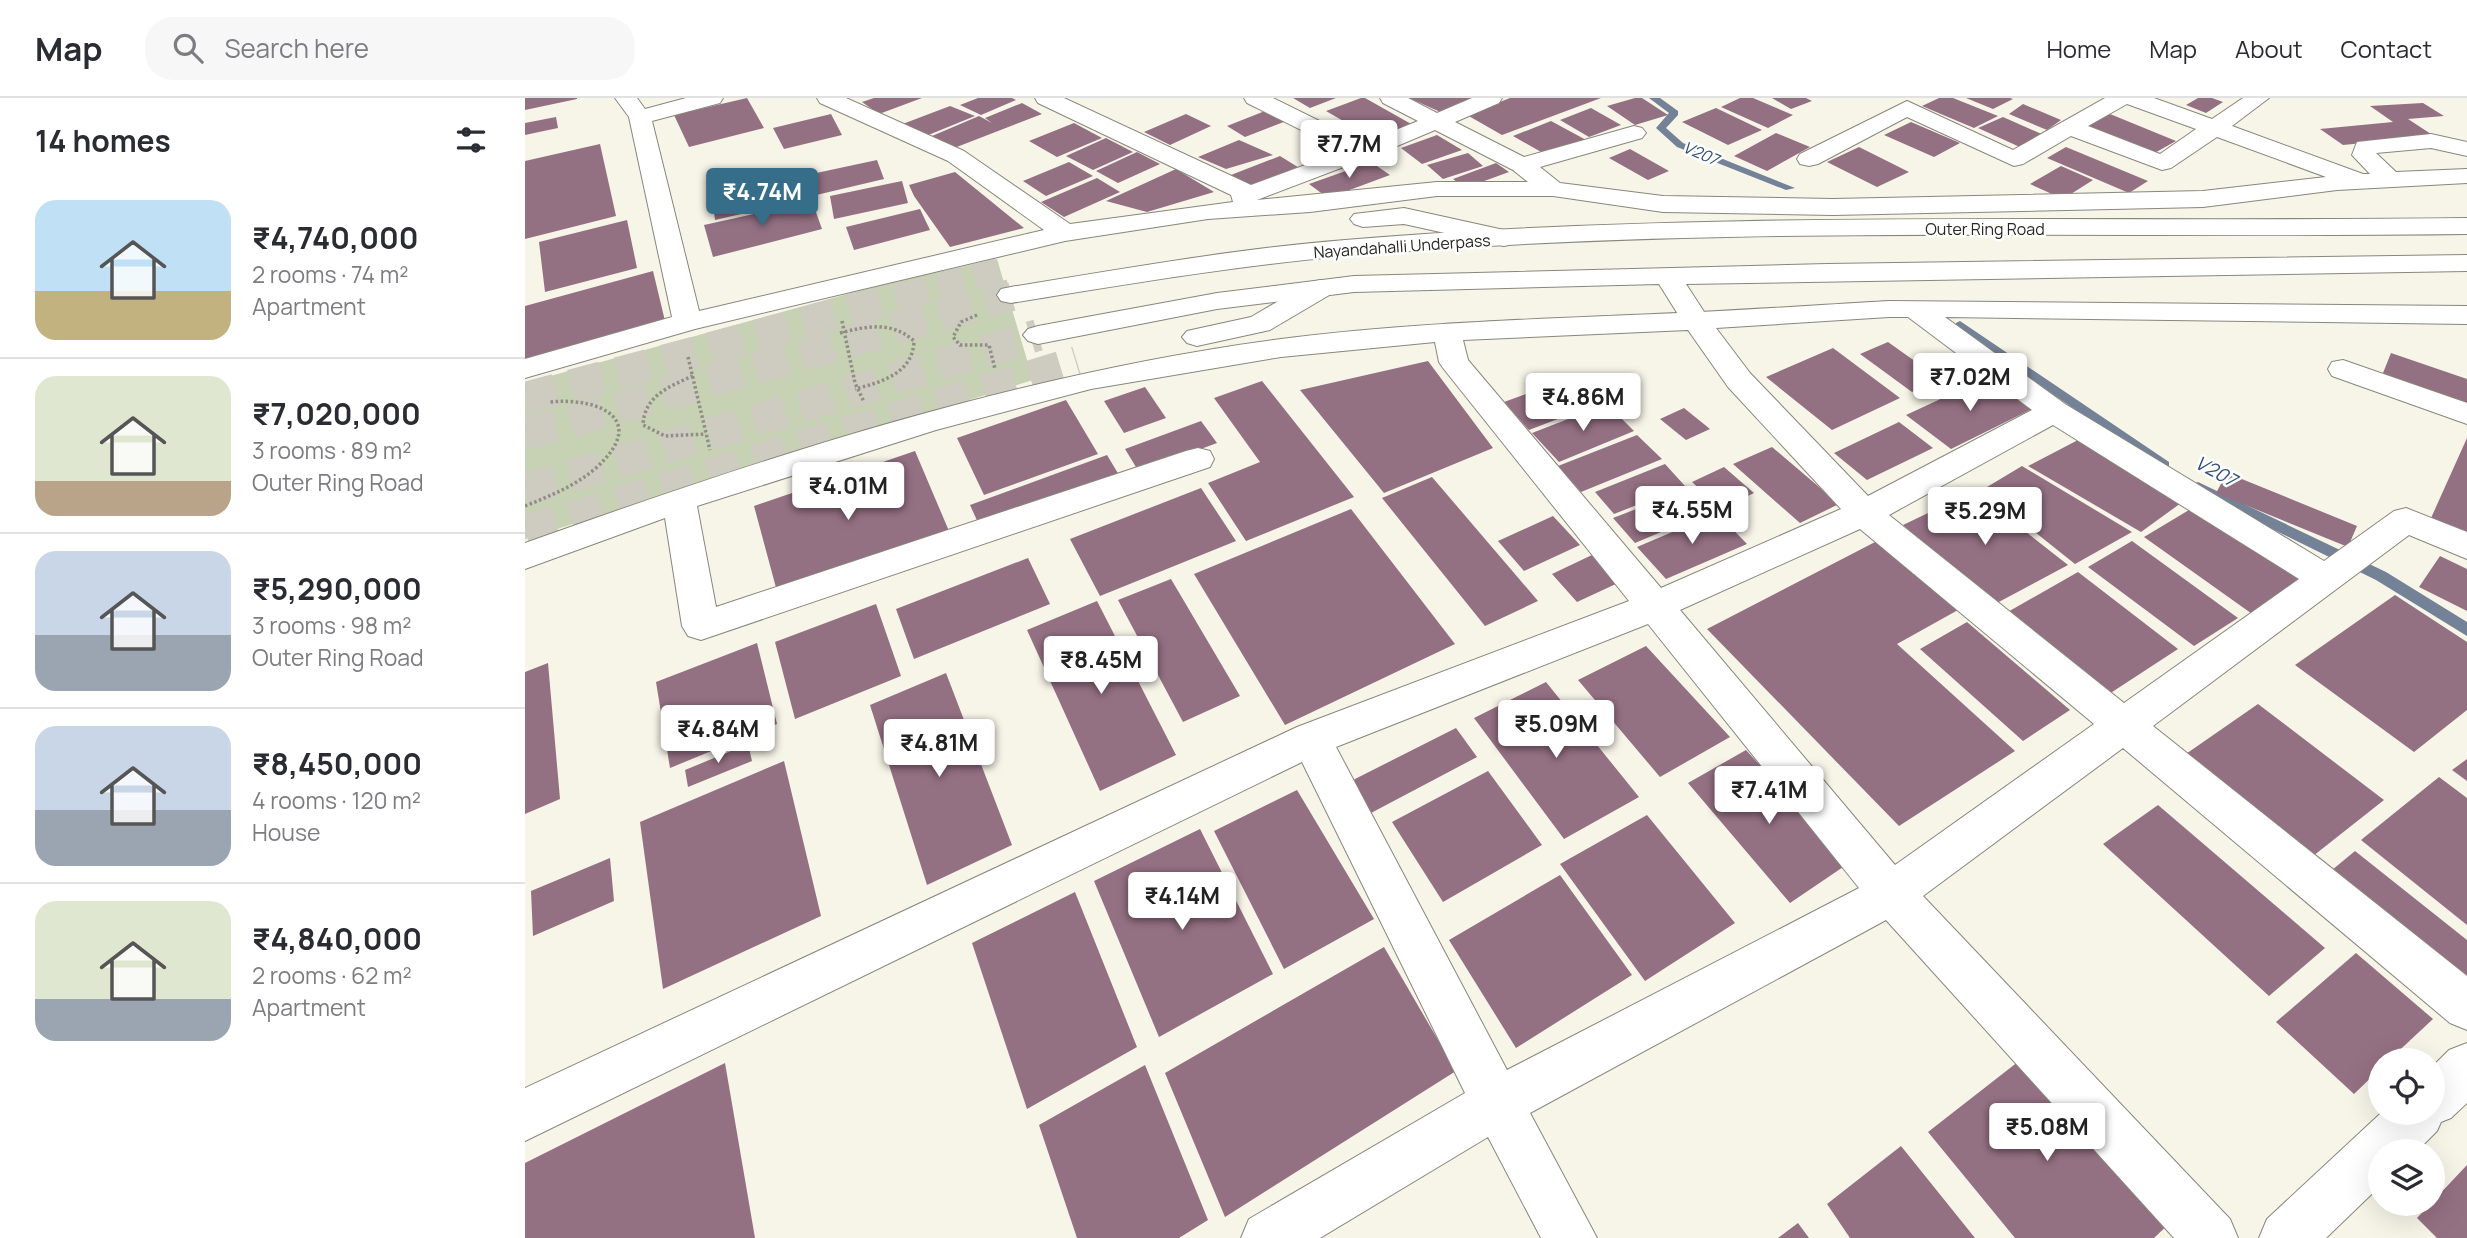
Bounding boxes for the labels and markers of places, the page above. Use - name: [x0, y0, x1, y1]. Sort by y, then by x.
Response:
- pin: ₹7.7M: [1300, 120, 1398, 180]
- pin: ₹4.74M: [705, 169, 819, 228]
- pin: ₹7.02M: [1913, 354, 2027, 413]
- pin: ₹4.86M: [1526, 374, 1640, 433]
- pin: ₹4.01M: [791, 462, 905, 522]
- pin: ₹4.55M: [1635, 486, 1749, 546]
- pin: ₹5.29M: [1928, 488, 2042, 547]
- pin: ₹8.45M: [1044, 636, 1158, 696]
- pin: ₹5.09M: [1499, 700, 1613, 760]
- pin: ₹4.84M: [661, 706, 775, 765]
- pin: ₹4.81M: [882, 720, 996, 779]
- pin: ₹7.41M: [1712, 766, 1826, 826]
- pin: ₹4.14M: [1125, 872, 1239, 932]
- pin: ₹5.08M: [1990, 1104, 2104, 1163]

